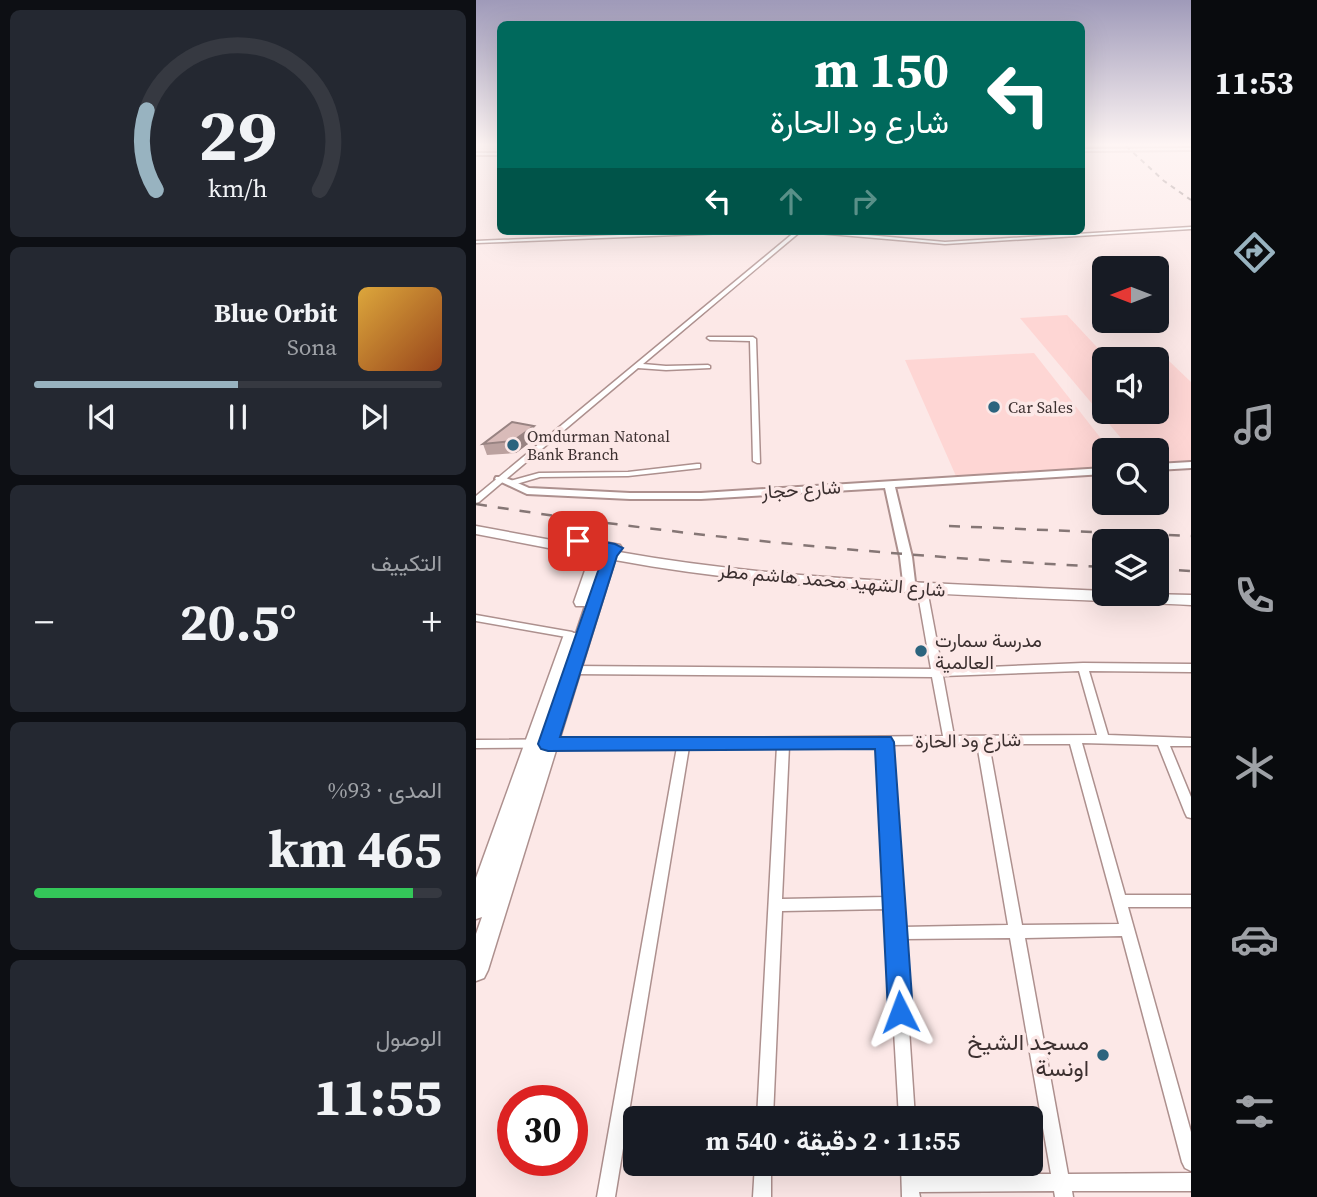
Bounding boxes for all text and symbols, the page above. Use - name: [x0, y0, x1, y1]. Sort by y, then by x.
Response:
- text: 150 m: [814, 36, 949, 103]
- icon: left: [973, 49, 1064, 140]
- text: 11:53: [1215, 61, 1294, 105]
- text: 29: [199, 85, 277, 184]
- text: شارع ود الحارة: [770, 100, 949, 144]
- text: km/h: [208, 171, 268, 205]
- icon: left: [699, 182, 737, 220]
- icon: ahead: [772, 182, 810, 220]
- icon: right: [845, 182, 883, 220]
- icon: directions: [1230, 228, 1279, 277]
- north arrow: [1092, 256, 1169, 332]
- map controls: [1092, 256, 1169, 606]
- text: Blue Orbit: [214, 295, 337, 331]
- text: Sona: [287, 331, 337, 363]
- button: sound: [1092, 347, 1169, 424]
- place label: Car Sales: [1008, 396, 1073, 418]
- icon: previous: [83, 398, 121, 436]
- icon: pause: [219, 398, 257, 436]
- icon: next: [355, 398, 393, 436]
- marker: Car Sales: [986, 399, 1002, 415]
- icon: music: [1230, 400, 1279, 449]
- place label: Omdurman Natonal Bank Branch: [527, 425, 670, 465]
- marker: Omdurman Natonal Bank Branch: [505, 437, 521, 453]
- button: search: [1092, 438, 1169, 515]
- street label: شارع حجار: [759, 473, 842, 505]
- pin: [548, 511, 608, 571]
- icon: arrive: [559, 522, 597, 560]
- button: layers: [1092, 529, 1169, 606]
- text: التكييف: [371, 547, 442, 579]
- street label: شارع الشهيد محمد هاشم مطر: [716, 557, 947, 603]
- icon: phone: [1230, 571, 1279, 620]
- text: 20.5°: [179, 586, 297, 657]
- text: −: [34, 596, 54, 648]
- text: +: [422, 596, 442, 648]
- place label: مدرسة سمارت العالمية: [935, 627, 1042, 675]
- marker: مدرسة سمارت العالمية: [913, 643, 929, 659]
- street label: شارع ود الحارة: [915, 726, 1021, 754]
- icon: climate: [1230, 743, 1279, 792]
- text: المدى · 93%: [328, 774, 442, 806]
- text: 465 km: [268, 813, 442, 884]
- icon: car: [1230, 915, 1279, 964]
- position arrow: [863, 975, 937, 1049]
- text: الوصول: [376, 1022, 442, 1054]
- place label: مسجد الشيخ اونسة: [967, 1026, 1089, 1084]
- marker: مسجد الشيخ اونسة: [1095, 1047, 1111, 1063]
- text: 11:55: [314, 1061, 442, 1132]
- speed limit sign: 30: [497, 1085, 588, 1176]
- icon: filters: [1230, 1087, 1279, 1136]
- text: 11:55 · 2 دقيقة · 540 m: [706, 1123, 960, 1159]

